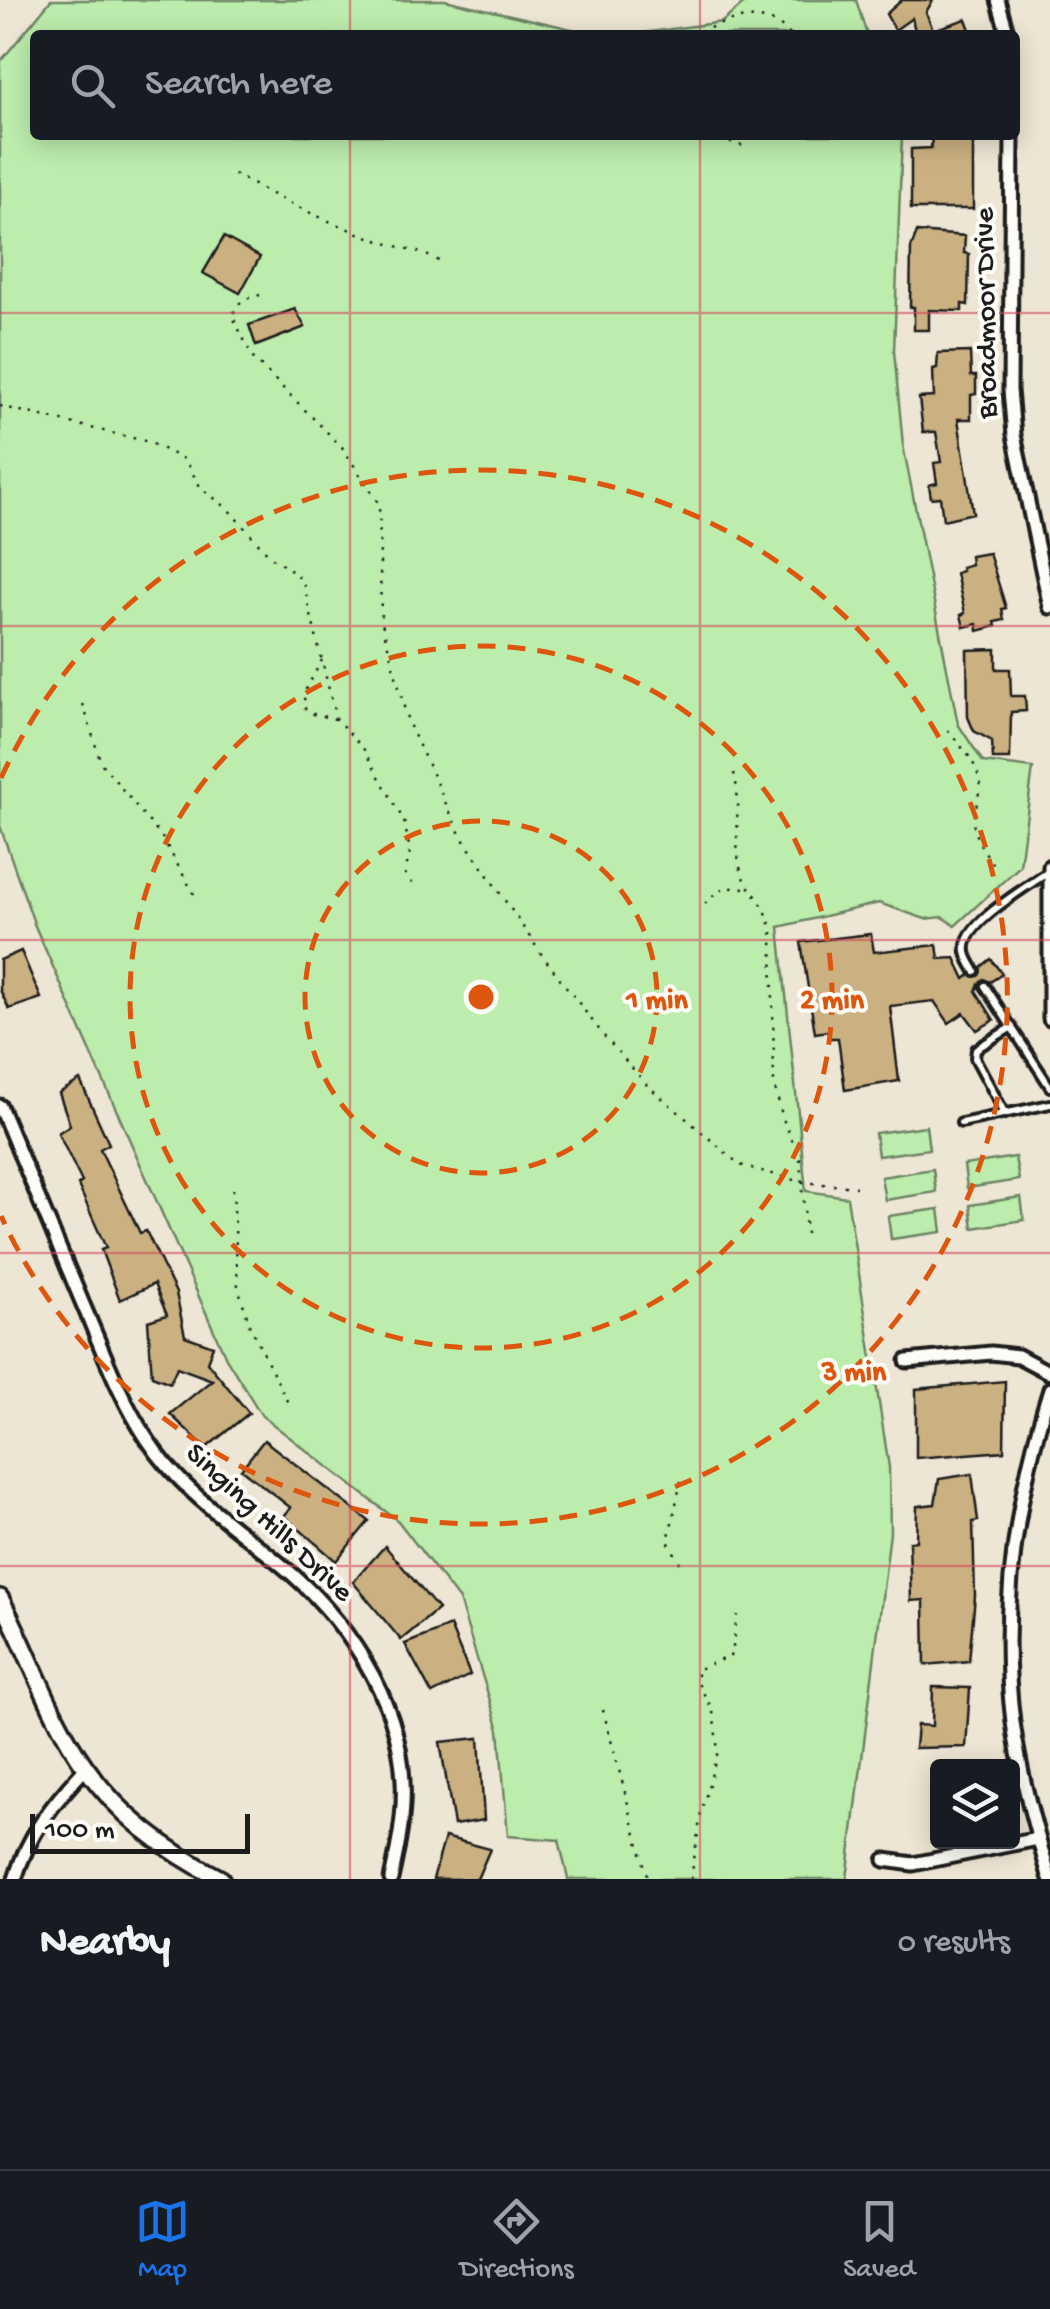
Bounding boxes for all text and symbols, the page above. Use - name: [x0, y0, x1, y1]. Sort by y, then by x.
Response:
- search box: [30, 30, 1020, 140]
- icon: search: [65, 58, 120, 113]
- text: Search here: [145, 63, 332, 107]
- street label: Broadmoor Drive: [969, 207, 1007, 420]
- centre of rings: [463, 979, 499, 1015]
- text: 1 min: [625, 985, 688, 1020]
- text: 2 min: [800, 985, 865, 1020]
- text: 3 min: [821, 1357, 887, 1392]
- street label: Singing Hills Drive: [177, 1437, 360, 1611]
- map controls: [930, 1759, 1020, 1849]
- button: layers: [930, 1759, 1020, 1849]
- scale bar: [30, 1809, 250, 1854]
- text: 100 m: [45, 1815, 115, 1848]
- text: Nearby: [40, 1920, 170, 1969]
- text: 0 results: [898, 1925, 1010, 1963]
- tab: Map: [135, 2194, 190, 2287]
- tab: Directions: [460, 2194, 574, 2287]
- tab: Saved: [843, 2194, 915, 2287]

